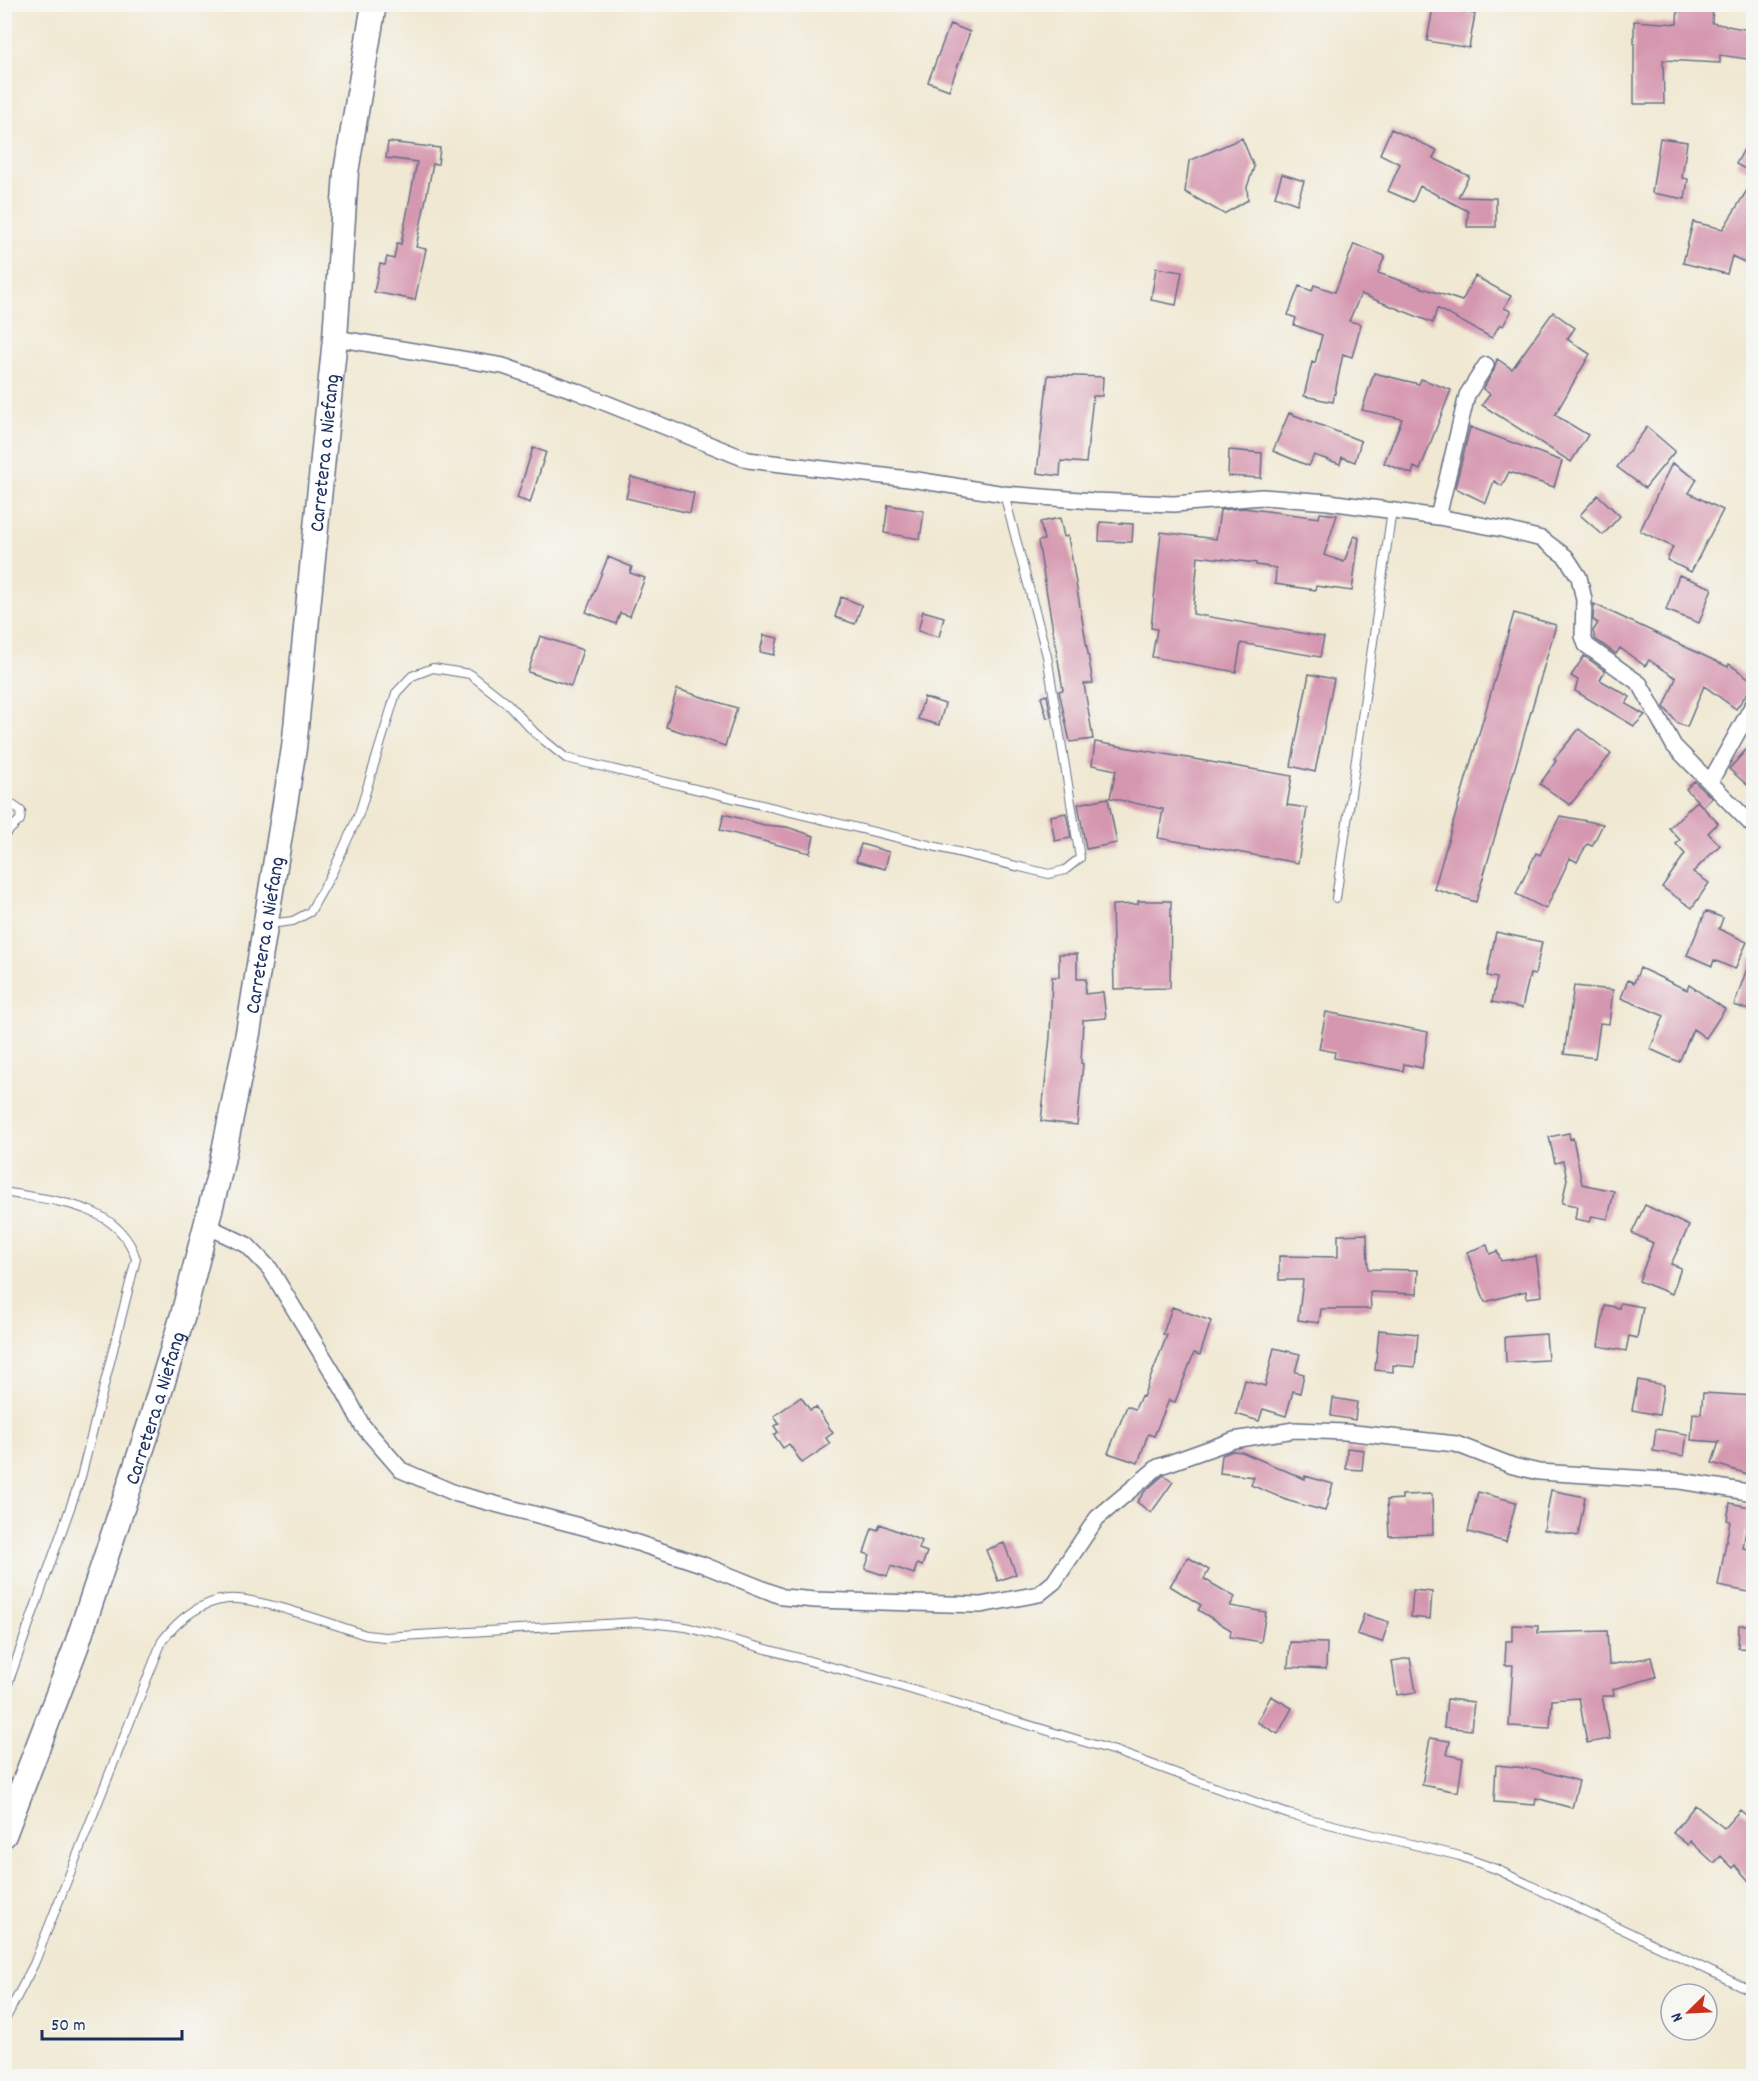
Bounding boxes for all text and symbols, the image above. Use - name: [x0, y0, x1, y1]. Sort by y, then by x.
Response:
- street label: Carretera a Niefang: [304, 373, 349, 534]
- street label: Carretera a Niefang: [239, 855, 294, 1016]
- street label: Carretera a Niefang: [119, 1328, 195, 1489]
- north arrow: [1659, 1982, 1719, 2042]
- scale bar: [42, 2003, 182, 2041]
- text: N: [1665, 2009, 1690, 2025]
- text: 50 m: [51, 2014, 86, 2039]

